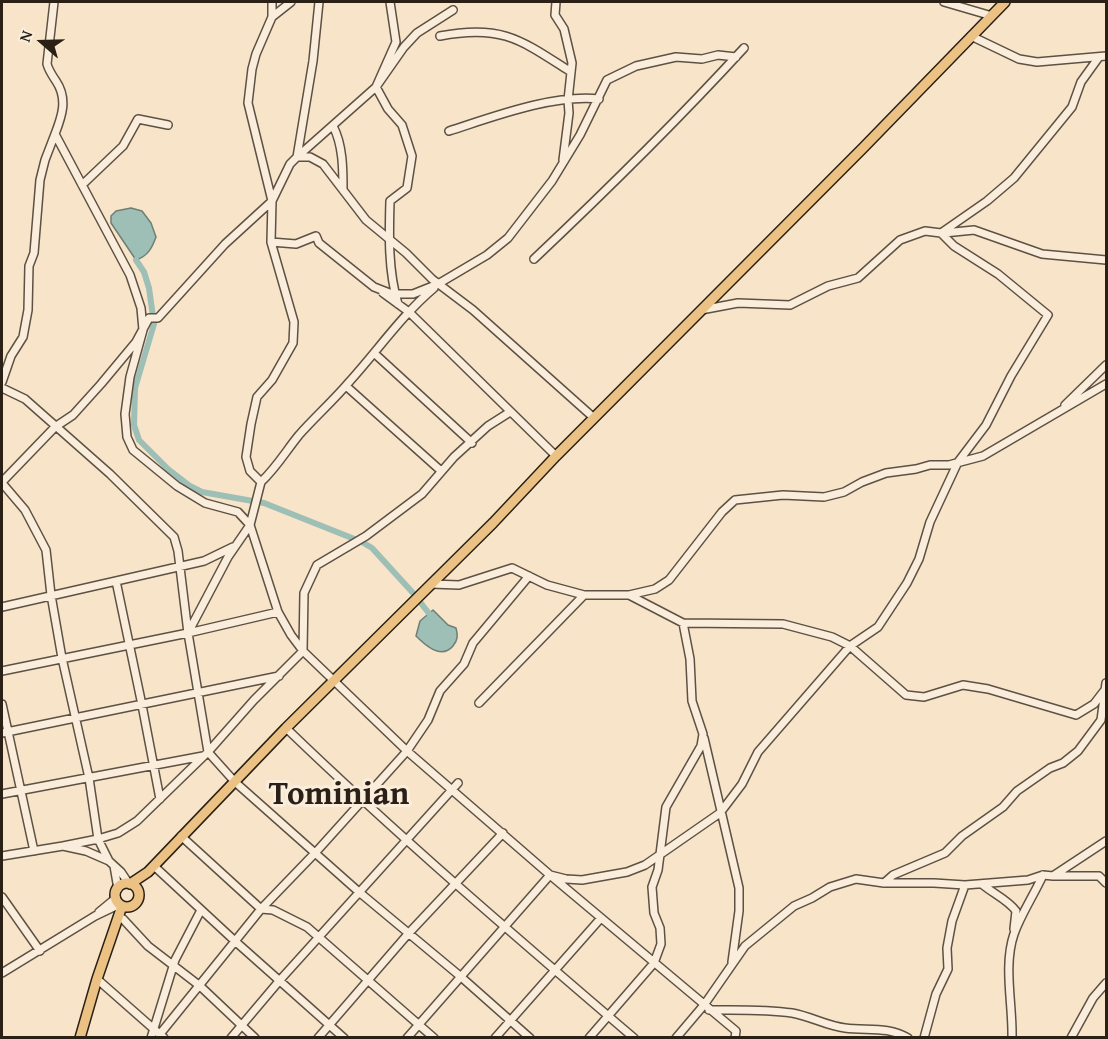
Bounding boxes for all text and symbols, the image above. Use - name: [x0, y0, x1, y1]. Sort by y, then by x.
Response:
- north arrow: [12, 12, 72, 72]
- text: N: [12, 27, 38, 45]
- district label: Tominian: [269, 776, 409, 816]

